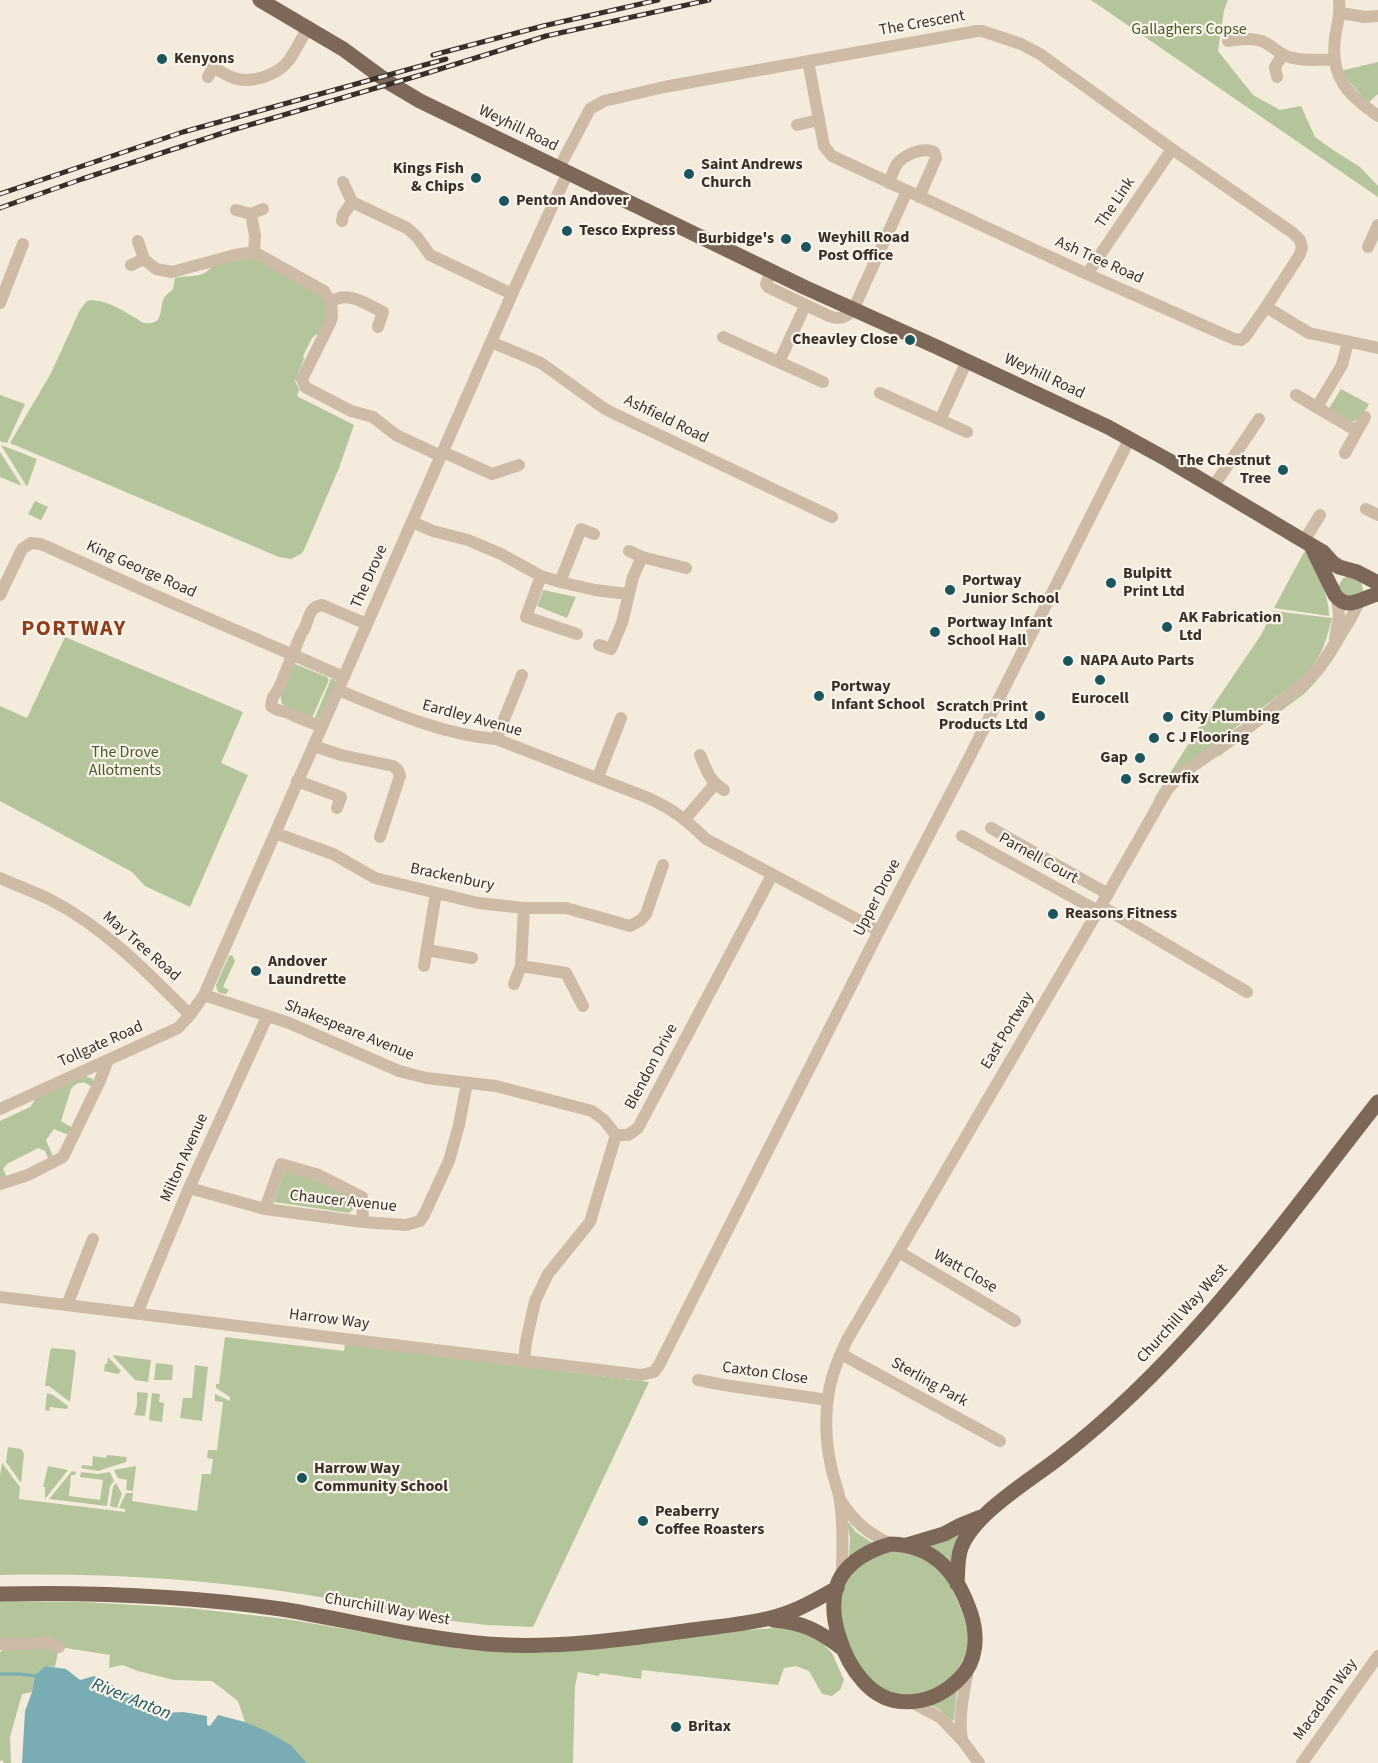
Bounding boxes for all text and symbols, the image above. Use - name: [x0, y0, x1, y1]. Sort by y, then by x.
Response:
- street label: The Crescent: [878, 7, 966, 41]
- park label: Gallaghers Copse: [1131, 20, 1247, 40]
- place label: Kenyons: [174, 49, 234, 69]
- marker: Kenyons: [155, 52, 169, 66]
- street label: Weyhill Road: [475, 101, 561, 157]
- place label: Saint Andrews Church: [701, 155, 803, 193]
- place label: Kings Fish & Chips: [393, 159, 464, 197]
- marker: Saint Andrews Church: [682, 167, 696, 181]
- marker: Kings Fish & Chips: [469, 171, 483, 185]
- street label: The Link: [1092, 174, 1140, 232]
- place label: Penton Andover: [516, 191, 629, 211]
- marker: Penton Andover: [497, 194, 511, 208]
- place label: Tesco Express: [579, 221, 675, 241]
- marker: Tesco Express: [560, 224, 574, 238]
- place label: Weyhill Road Post Office: [818, 228, 909, 266]
- place label: Burbidge's: [698, 229, 774, 249]
- marker: Burbidge's: [779, 232, 793, 246]
- street label: Ash Tree Road: [1052, 233, 1146, 289]
- marker: Weyhill Road Post Office: [799, 240, 813, 254]
- place label: Cheavley Close: [792, 330, 898, 350]
- marker: Cheavley Close: [903, 333, 917, 347]
- street label: Weyhill Road: [1001, 350, 1087, 404]
- street label: Ashfield Road: [621, 391, 711, 449]
- place label: The Chestnut Tree: [1177, 451, 1271, 489]
- marker: The Chestnut Tree: [1276, 463, 1290, 477]
- street label: King George Road: [83, 537, 199, 603]
- street label: The Drove: [347, 542, 393, 612]
- place label: Bulpitt Print Ltd: [1123, 564, 1185, 602]
- place label: Portway Junior School: [962, 571, 1059, 609]
- marker: Bulpitt Print Ltd: [1104, 576, 1118, 590]
- marker: Portway Junior School: [943, 583, 957, 597]
- place label: AK Fabrication Ltd: [1179, 608, 1281, 646]
- place label: Portway Infant School Hall: [947, 613, 1053, 651]
- district label: PORTWAY: [21, 617, 127, 643]
- marker: AK Fabrication Ltd: [1160, 620, 1174, 634]
- marker: Portway Infant School Hall: [928, 625, 942, 639]
- place label: NAPA Auto Parts: [1080, 651, 1194, 671]
- marker: NAPA Auto Parts: [1061, 654, 1075, 668]
- marker: Eurocell: [1093, 673, 1107, 687]
- place label: Portway Infant School: [831, 677, 925, 715]
- marker: Portway Infant School: [812, 689, 826, 703]
- place label: Eurocell: [1071, 689, 1129, 709]
- street label: Eardley Avenue: [420, 696, 524, 742]
- place label: Scratch Print Products Ltd: [936, 697, 1028, 735]
- place label: City Plumbing: [1180, 707, 1280, 727]
- marker: Scratch Print Products Ltd: [1033, 709, 1047, 723]
- marker: City Plumbing: [1161, 710, 1175, 724]
- place label: C J Flooring: [1166, 728, 1249, 748]
- marker: C J Flooring: [1147, 731, 1161, 745]
- park label: The Drove Allotments: [89, 743, 161, 781]
- place label: Gap: [1100, 748, 1128, 768]
- marker: Gap: [1133, 751, 1147, 765]
- place label: Screwfix: [1138, 769, 1199, 789]
- marker: Screwfix: [1119, 772, 1133, 786]
- street label: Parnell Court: [995, 829, 1081, 889]
- street label: Upper Drove: [850, 856, 906, 940]
- street label: Brackenbury: [408, 860, 496, 896]
- place label: Reasons Fitness: [1065, 904, 1177, 924]
- marker: Reasons Fitness: [1046, 907, 1060, 921]
- street label: May Tree Road: [98, 908, 184, 986]
- place label: Andover Laundrette: [268, 952, 346, 990]
- marker: Andover Laundrette: [249, 964, 263, 978]
- street label: East Portway: [977, 989, 1039, 1073]
- street label: Shakespeare Avenue: [281, 996, 417, 1066]
- street label: Tollgate Road: [56, 1018, 146, 1072]
- street label: Blendon Drive: [621, 1021, 683, 1113]
- street label: Milton Avenue: [157, 1111, 213, 1205]
- street label: Chaucer Avenue: [289, 1187, 397, 1217]
- street label: Watt Close: [930, 1246, 1000, 1298]
- street label: Churchill Way West: [1134, 1261, 1232, 1367]
- street label: Harrow Way: [288, 1306, 370, 1334]
- street label: Sterling Park: [887, 1354, 971, 1412]
- street label: Caxton Close: [721, 1358, 809, 1390]
- place label: Harrow Way Community School: [314, 1459, 448, 1497]
- marker: Harrow Way Community School: [295, 1471, 309, 1485]
- place label: Peaberry Coffee Roasters: [655, 1502, 764, 1540]
- marker: Peaberry Coffee Roasters: [636, 1514, 650, 1528]
- street label: Churchill Way West: [323, 1590, 451, 1630]
- street label: Macadam Way: [1290, 1655, 1362, 1745]
- water label: River Anton: [88, 1674, 174, 1726]
- place label: Britax: [688, 1717, 731, 1737]
- marker: Britax: [669, 1720, 683, 1734]

